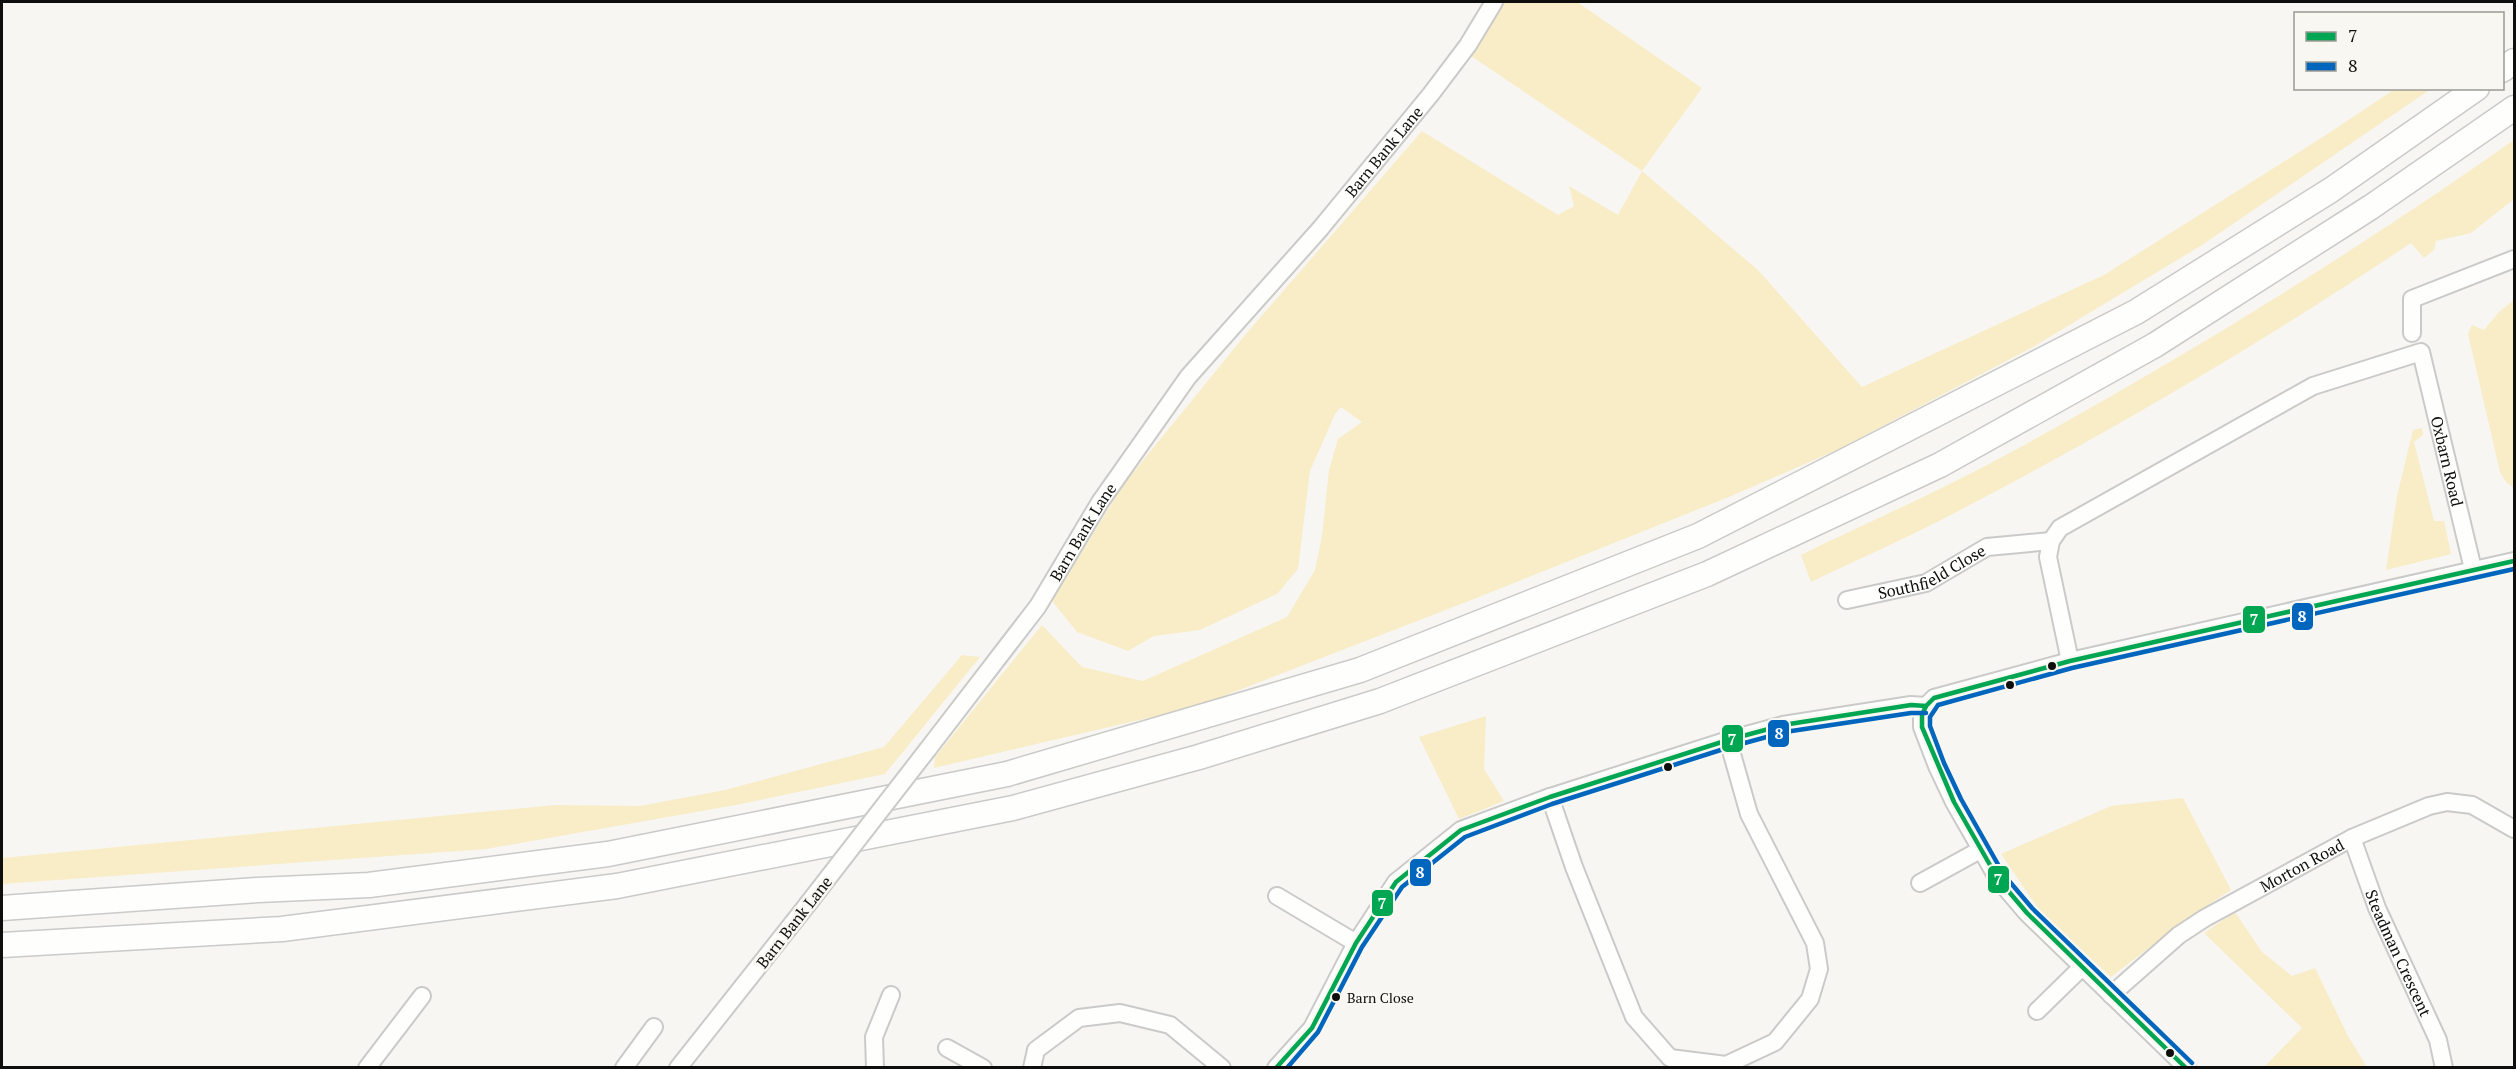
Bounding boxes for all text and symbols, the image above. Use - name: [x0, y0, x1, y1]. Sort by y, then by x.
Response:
- legend: [2294, 12, 2504, 90]
- text: 7: [2348, 23, 2358, 47]
- text: 8: [2348, 53, 2358, 77]
- street label: Barn Bank Lane: [1340, 101, 1428, 202]
- street label: Oxbarn Road: [2426, 414, 2469, 509]
- street label: Barn Bank Lane: [1044, 478, 1121, 585]
- street label: Southfield Close: [1876, 539, 1990, 604]
- line badge: 8: [2291, 602, 2314, 631]
- line badge: 7: [2242, 605, 2266, 634]
- text: 8: [2297, 605, 2307, 627]
- text: 7: [2249, 608, 2259, 630]
- unlabelled marker: [2046, 660, 2058, 672]
- unlabelled marker: [2004, 679, 2016, 691]
- line badge: 8: [1767, 719, 1790, 748]
- text: 8: [1774, 722, 1784, 744]
- line badge: 7: [1721, 724, 1744, 753]
- text: 7: [1727, 728, 1737, 750]
- unlabelled marker: [1662, 761, 1674, 773]
- street label: Morton Road: [2256, 833, 2348, 897]
- line badge: 8: [1409, 858, 1432, 887]
- text: 8: [1415, 861, 1425, 883]
- line badge: 7: [1987, 865, 2010, 894]
- text: 7: [1993, 868, 2003, 890]
- street label: Barn Bank Lane: [751, 871, 837, 973]
- street label: Steadman Crescent: [2360, 887, 2437, 1020]
- line badge: 7: [1371, 889, 1394, 917]
- text: 7: [1377, 892, 1387, 914]
- place label: Barn Close: [1347, 988, 1414, 1007]
- marker: Barn Close: [1330, 991, 1342, 1003]
- unlabelled marker: [2164, 1047, 2176, 1059]

